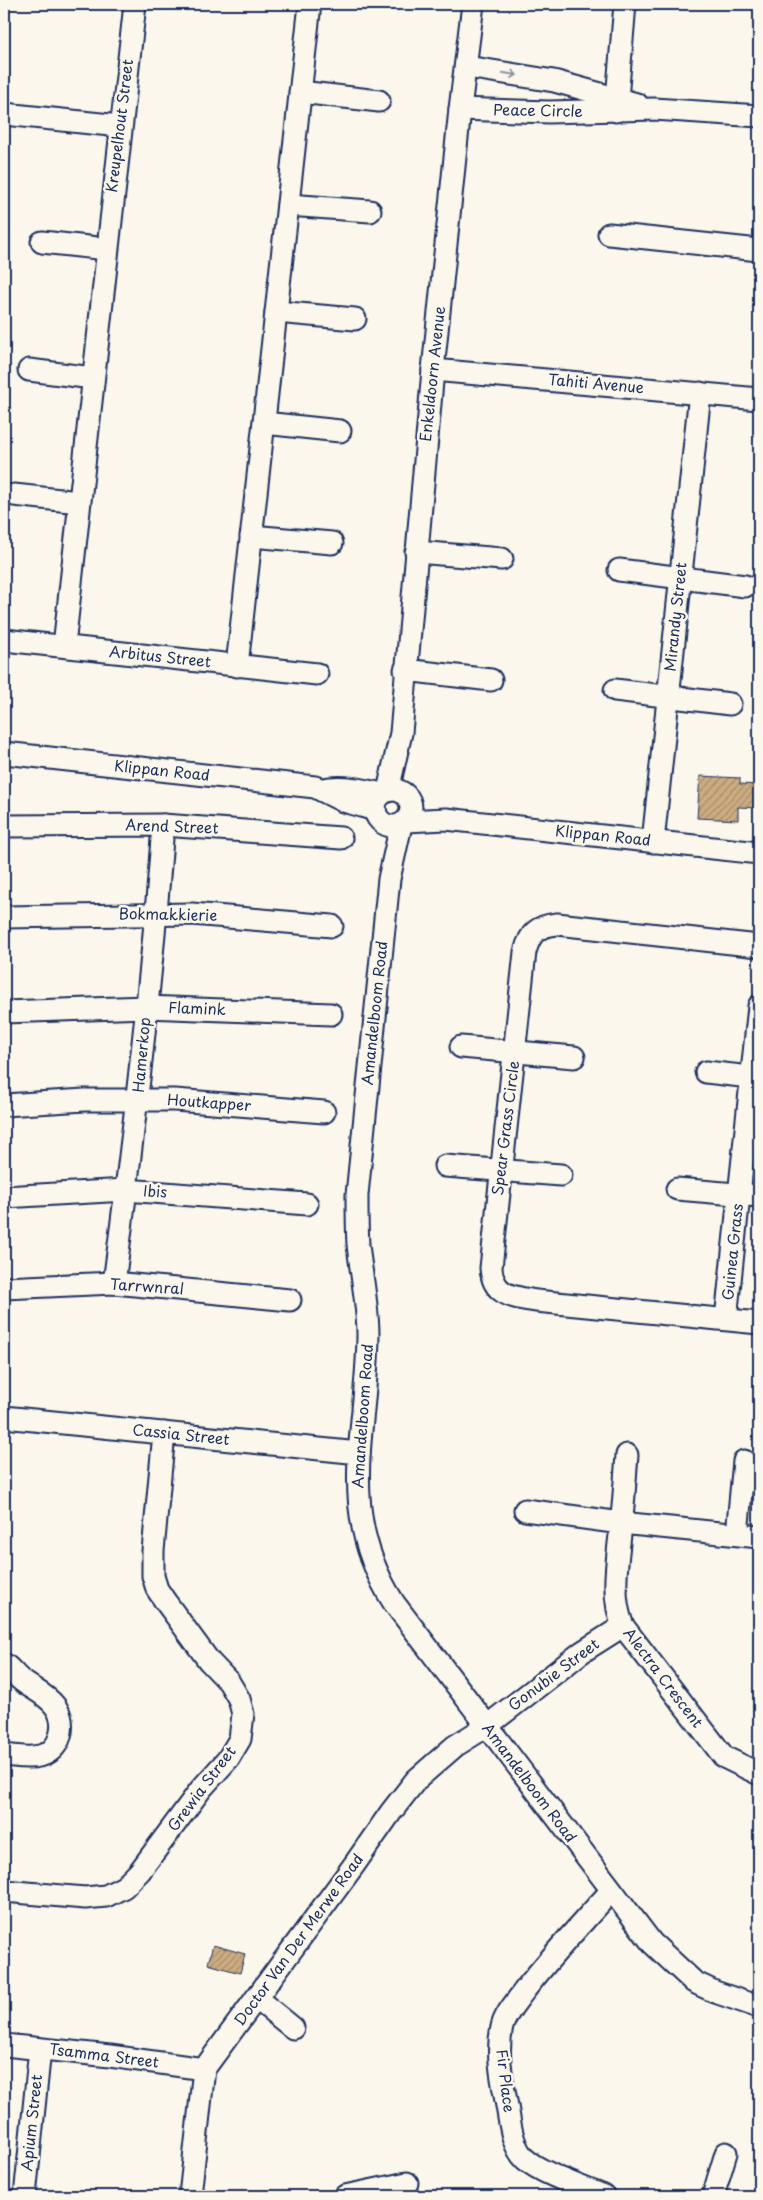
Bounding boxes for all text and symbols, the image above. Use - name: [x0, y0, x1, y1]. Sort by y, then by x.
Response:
- street label: Kreupelhout Street: [99, 58, 138, 194]
- one-way arrow: [502, 70, 518, 80]
- street label: Peace Circle: [493, 97, 583, 122]
- street label: Enkeldoorn Avenue: [413, 305, 450, 443]
- street label: Tahiti Avenue: [547, 367, 645, 398]
- street label: Mirandy Street: [657, 561, 692, 673]
- street label: Arbitus Street: [108, 639, 212, 672]
- street label: Klippan Road: [113, 753, 211, 786]
- street label: Arend Street: [125, 812, 219, 839]
- street label: Klippan Road: [554, 818, 652, 851]
- street label: Bokmakkierie: [119, 901, 218, 926]
- street label: Amandelboom Road: [355, 940, 393, 1086]
- street label: Flamink: [168, 995, 226, 1020]
- street label: Hamerkop: [126, 1016, 155, 1094]
- street label: Spear Grass Circle: [485, 1059, 524, 1197]
- street label: Houtkapper: [166, 1087, 252, 1116]
- street label: Ibis: [142, 1178, 168, 1203]
- street label: Guinea Grass: [715, 1202, 748, 1301]
- street label: Tarrwnral: [109, 1271, 185, 1300]
- street label: Amandelboom Road: [345, 1343, 378, 1489]
- street label: Cassia Street: [131, 1417, 231, 1450]
- street label: Alectra Crescent: [619, 1622, 710, 1732]
- street label: Gonubie Street: [503, 1632, 603, 1716]
- street label: Amandelboom Road: [477, 1717, 583, 1847]
- street label: Grewia Street: [161, 1741, 241, 1836]
- street label: Doctor Van Der Merwe Road: [227, 1848, 368, 2030]
- street label: Tsamma Street: [48, 2036, 160, 2073]
- street label: Fir Place: [491, 2048, 522, 2114]
- street label: Apium Street: [14, 2073, 47, 2172]

